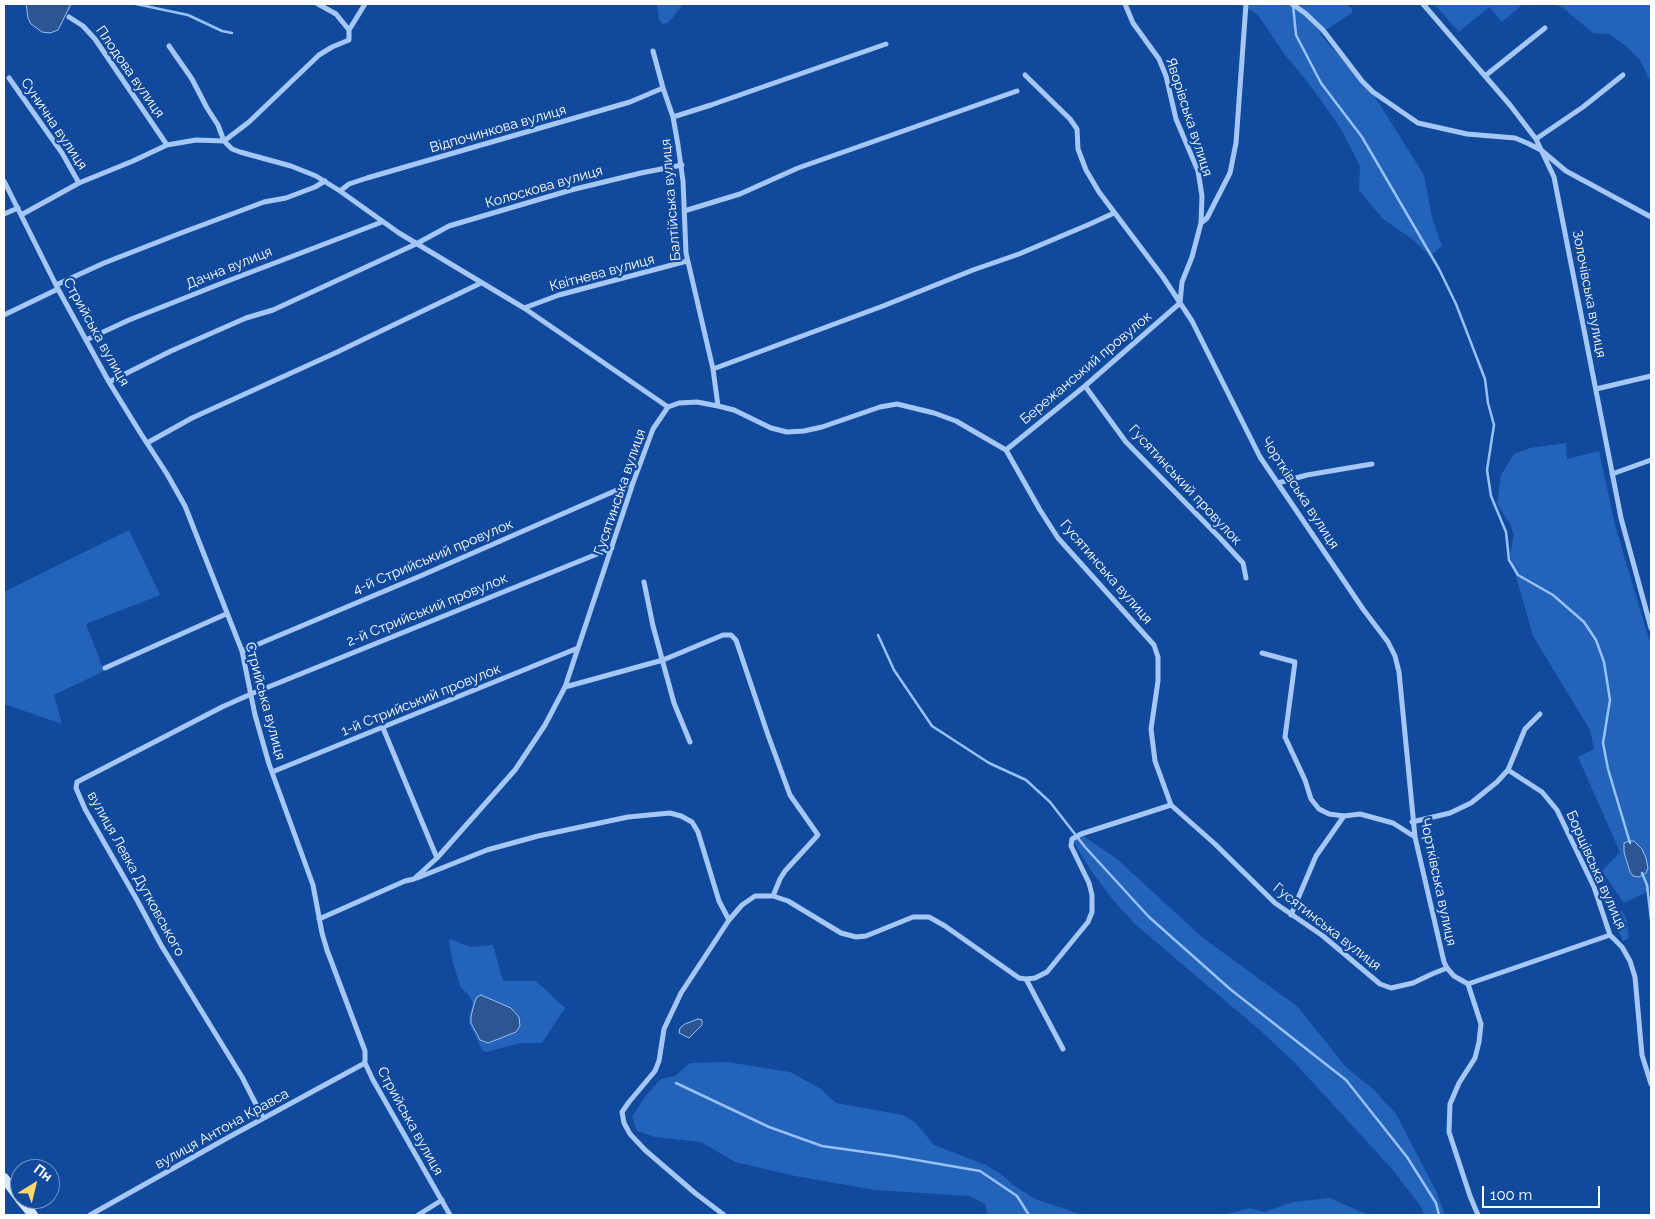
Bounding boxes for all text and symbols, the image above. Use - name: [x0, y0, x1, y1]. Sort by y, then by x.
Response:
- street label: Плодова вулиця: [92, 23, 168, 121]
- street label: Яворівська вулиця: [1162, 56, 1216, 178]
- street label: Сунична вулиця: [17, 75, 91, 173]
- street label: Відпочинкова вулиця: [428, 101, 568, 157]
- street label: Балтійська вулиця: [657, 138, 685, 262]
- street label: Колоскова вулиця: [483, 162, 605, 212]
- street label: Золочівська вулиця: [1568, 229, 1610, 359]
- street label: Дачна вулиця: [183, 243, 275, 293]
- street label: Квітнева вулиця: [548, 251, 656, 295]
- street label: Стрийська вулиця: [59, 275, 133, 389]
- street label: Бережанський провулок: [1017, 308, 1155, 428]
- street label: Гусятинський провулок: [1125, 421, 1245, 549]
- street label: Гусятинська вулиця: [591, 427, 649, 557]
- street label: Чортківська вулиця: [1258, 434, 1342, 552]
- street label: 4-й Стрийський провулок: [350, 516, 516, 598]
- street label: Гусятинська вулиця: [1056, 517, 1156, 627]
- street label: 2-й Стрийський провулок: [344, 570, 510, 650]
- street label: Стрийська вулиця: [241, 640, 289, 762]
- street label: 1-й Стрийський провулок: [339, 660, 503, 740]
- street label: вулиця Левка Дутковського: [84, 789, 188, 959]
- street label: Борщівська вулиця: [1562, 808, 1630, 932]
- street label: Чортківська вулиця: [1416, 817, 1460, 947]
- street label: Гусятинська вулиця: [1270, 880, 1384, 974]
- street label: Стрийська вулиця: [373, 1064, 447, 1178]
- street label: вулиця Антона Кравса: [152, 1085, 292, 1173]
- north arrow: [10, 1159, 60, 1209]
- text: Пн: [31, 1161, 55, 1185]
- scale bar: [1485, 1176, 1602, 1208]
- text: 100 m: [1490, 1186, 1532, 1204]

